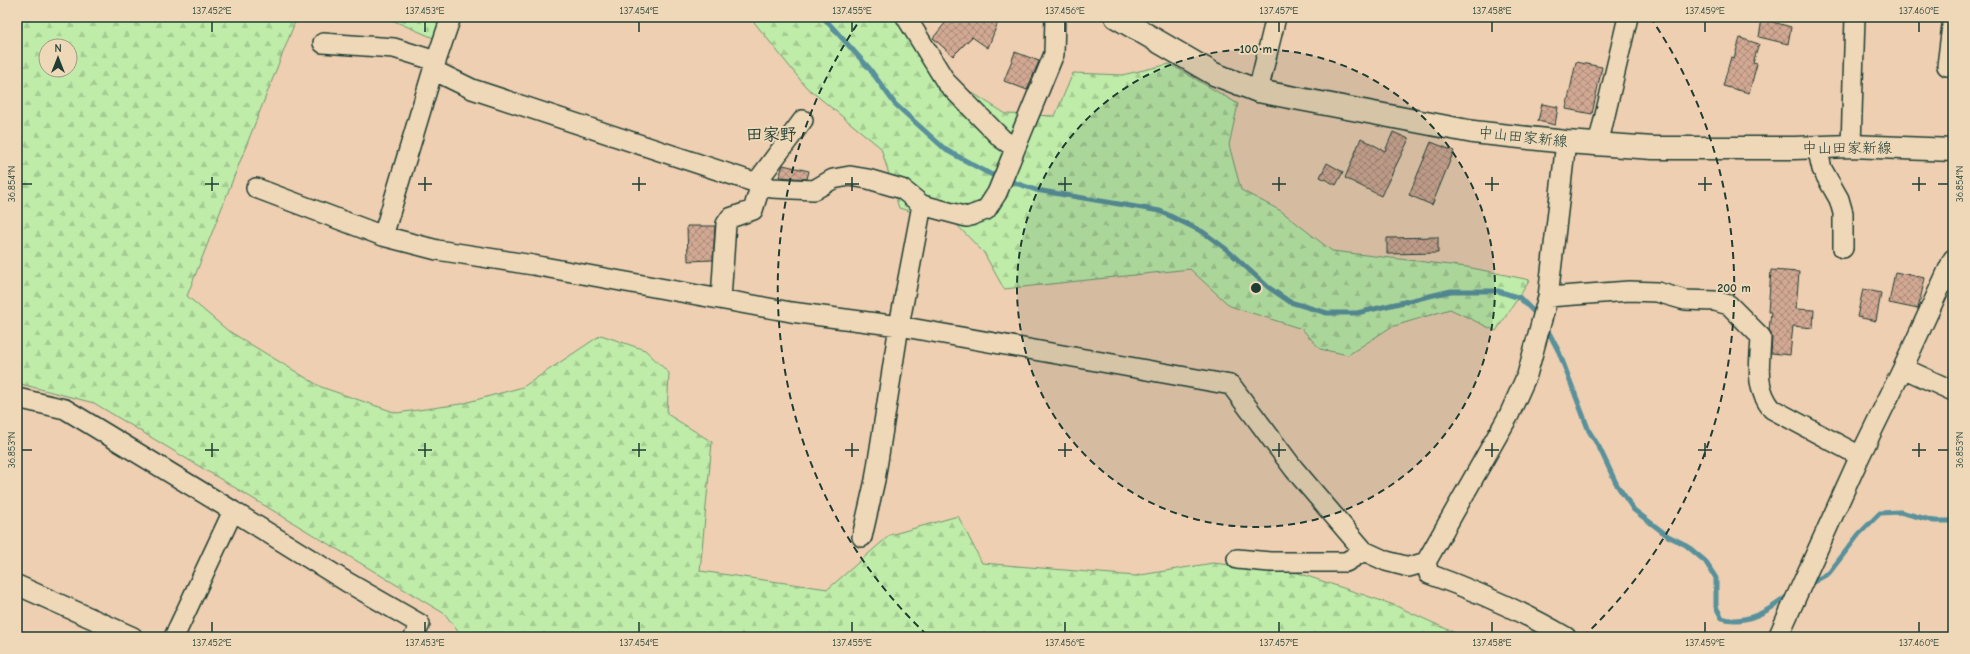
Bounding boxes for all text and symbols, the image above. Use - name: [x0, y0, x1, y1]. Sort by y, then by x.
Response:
- text: 137.452°E: [192, 5, 232, 17]
- text: 137.453°E: [405, 5, 445, 17]
- text: 137.454°E: [620, 5, 658, 17]
- text: 137.455°E: [832, 5, 872, 17]
- text: 137.456°E: [1045, 5, 1085, 17]
- text: 137.457°E: [1260, 5, 1298, 17]
- text: 137.458°E: [1472, 5, 1512, 17]
- text: 137.459°E: [1685, 5, 1725, 17]
- text: 137.460°E: [1899, 5, 1939, 17]
- north arrow: [38, 38, 78, 78]
- text: N: [54, 42, 62, 55]
- text: 100 m: [1240, 42, 1272, 56]
- street label: 中山田家新線: [1477, 123, 1569, 151]
- district label: 田家野: [746, 125, 797, 144]
- street label: 中山田家新線: [1802, 139, 1892, 157]
- text: 36.854°N: [6, 166, 18, 202]
- text: 36.854°N: [1954, 166, 1966, 202]
- centre of rings: [1249, 281, 1263, 295]
- text: 200 m: [1717, 281, 1751, 295]
- text: 36.853°N: [6, 432, 18, 468]
- text: 36.853°N: [1954, 432, 1966, 468]
- text: 137.452°E: [192, 637, 232, 649]
- text: 137.453°E: [405, 637, 445, 649]
- text: 137.454°E: [620, 637, 658, 649]
- text: 137.455°E: [832, 637, 872, 649]
- text: 137.456°E: [1045, 637, 1085, 649]
- text: 137.457°E: [1260, 637, 1298, 649]
- text: 137.458°E: [1472, 637, 1512, 649]
- text: 137.459°E: [1685, 637, 1725, 649]
- text: 137.460°E: [1899, 637, 1939, 649]

